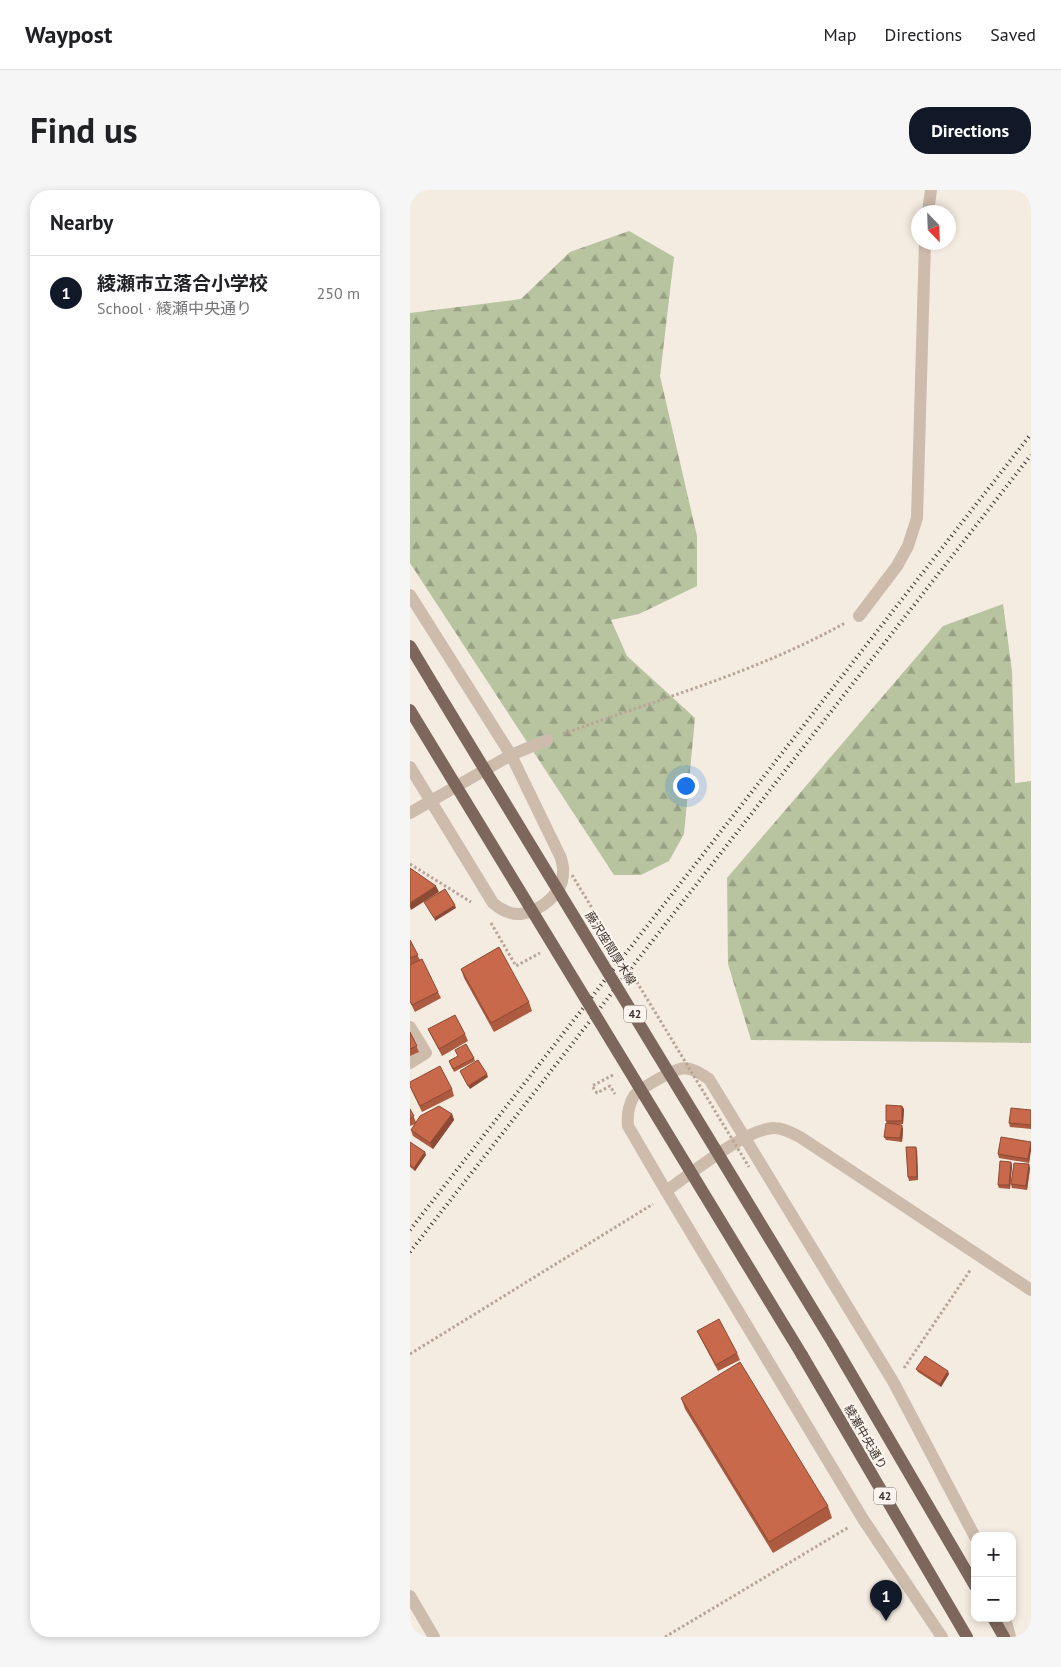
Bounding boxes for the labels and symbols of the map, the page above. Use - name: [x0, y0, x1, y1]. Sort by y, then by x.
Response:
- north arrow: [911, 205, 956, 250]
- your location: [673, 773, 699, 799]
- street label: 藤沢座間厚木線: [582, 908, 640, 988]
- road number: 42: [624, 1006, 646, 1022]
- street label: 綾瀬中央通り: [842, 1402, 890, 1472]
- road number: 42: [874, 1488, 896, 1504]
- pin: 1: [870, 1580, 902, 1621]

